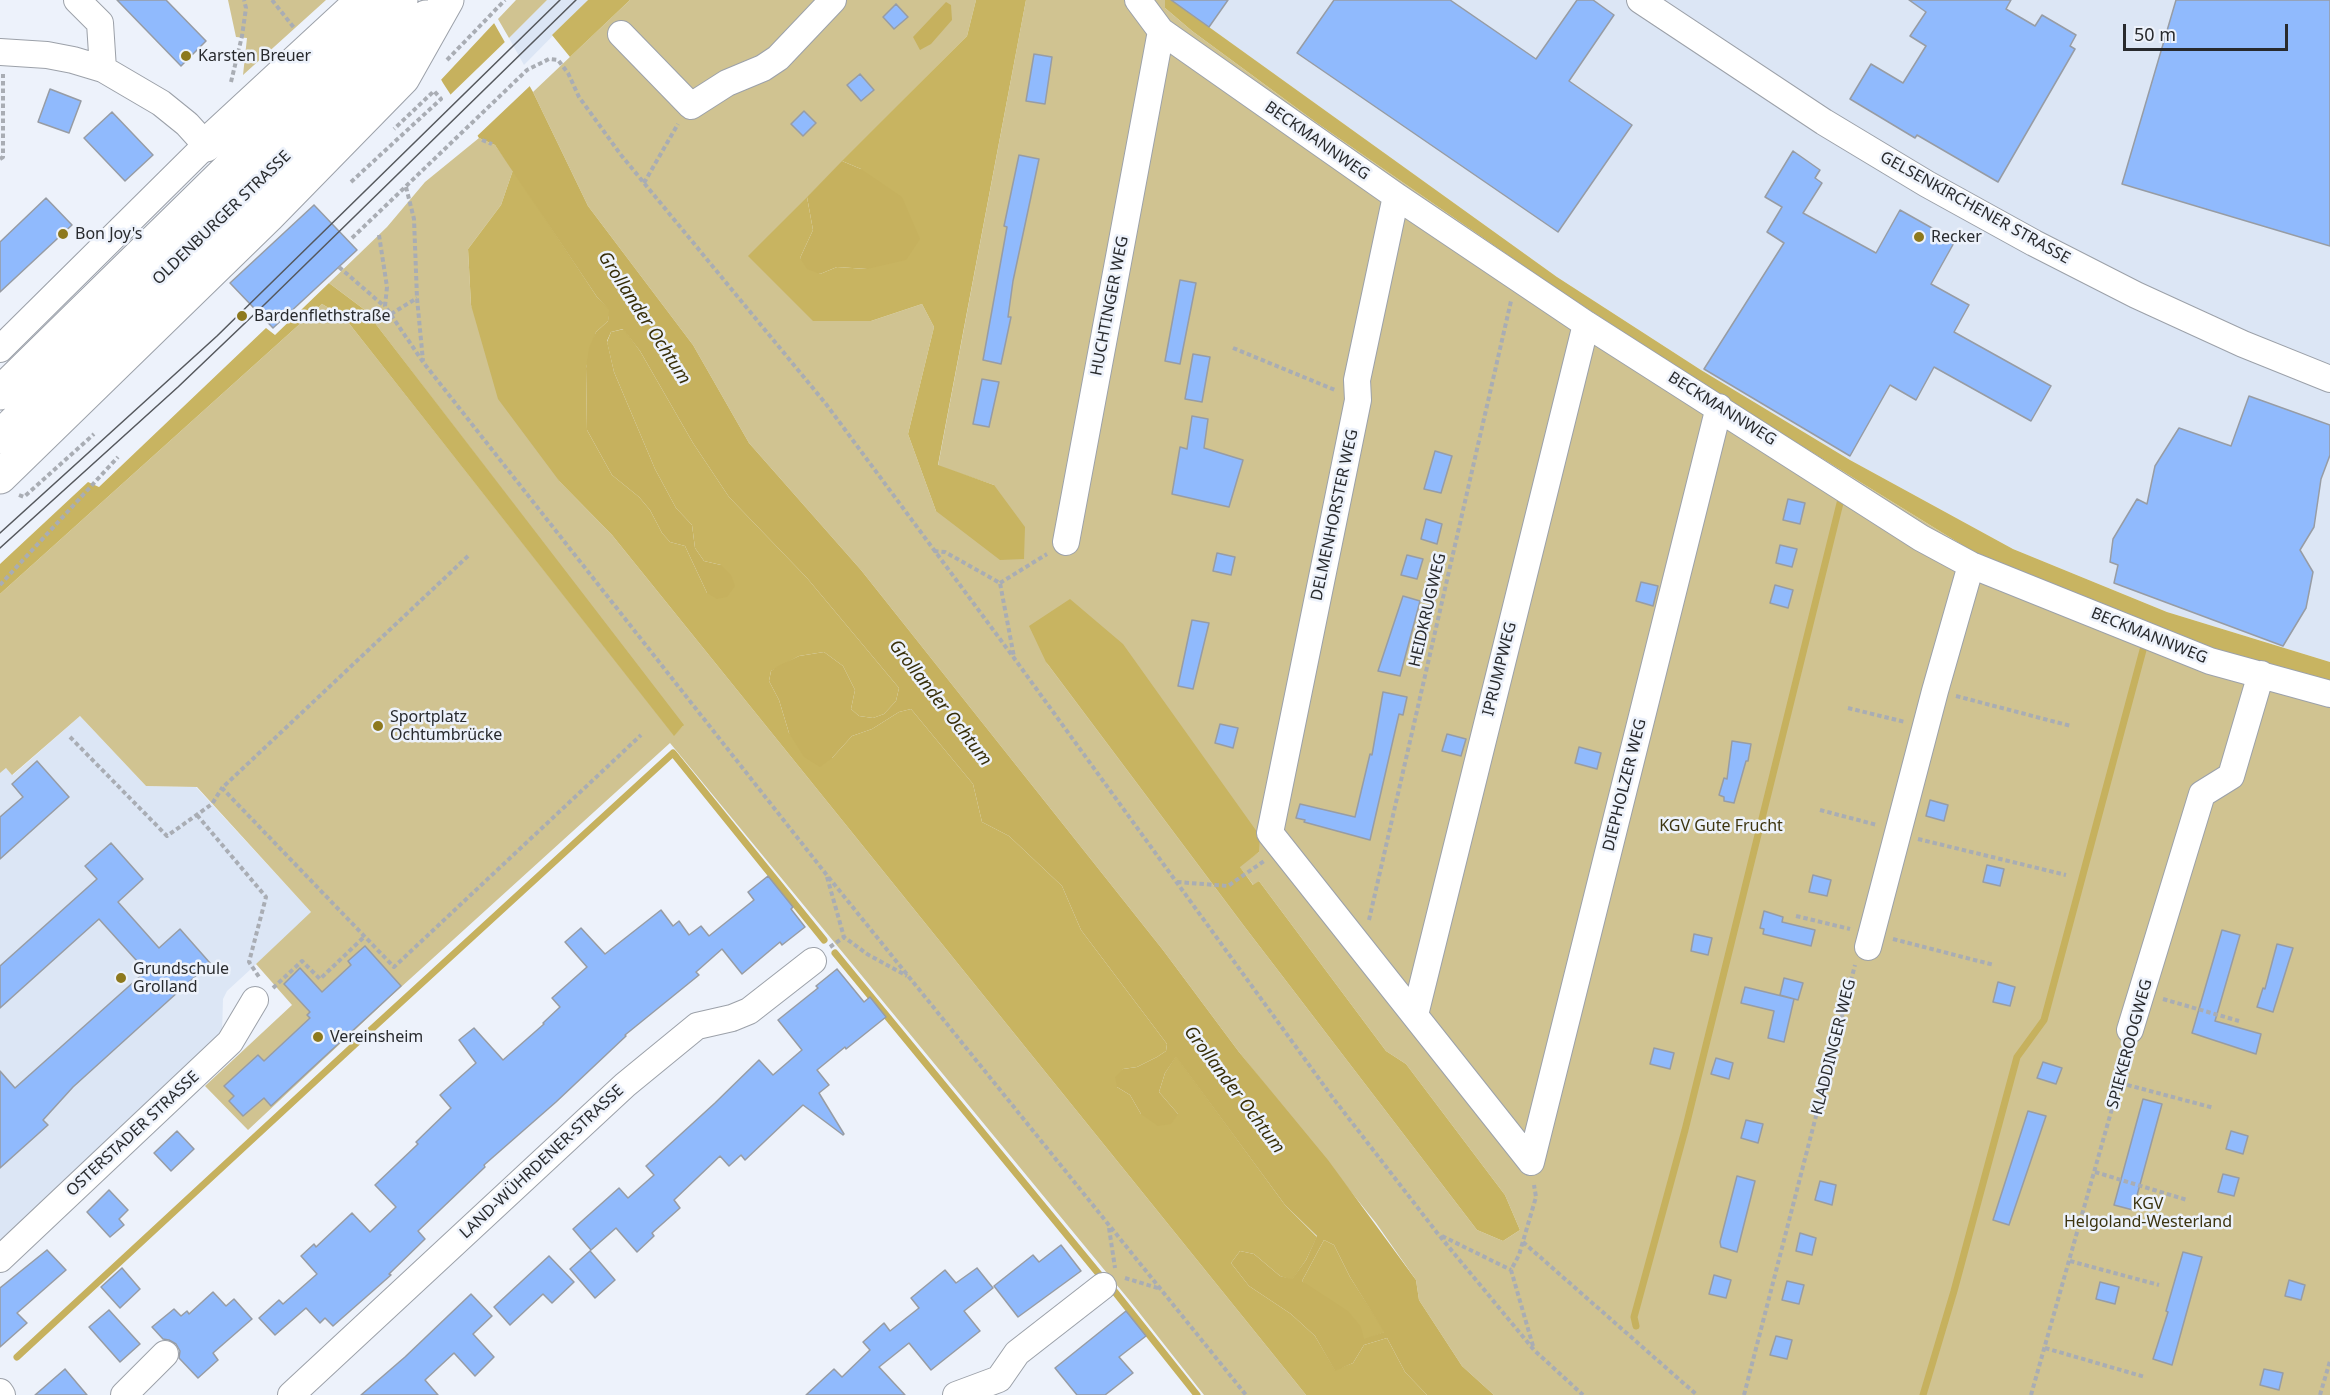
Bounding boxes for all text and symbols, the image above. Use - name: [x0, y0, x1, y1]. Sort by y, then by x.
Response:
- scale bar: [2126, 12, 2291, 50]
- text: 50 m: [2134, 22, 2176, 46]
- place label: Karsten Breuer: [198, 46, 311, 66]
- marker: Karsten Breuer: [179, 49, 193, 63]
- street label: BECKMANNWEG: [1261, 98, 1373, 184]
- street label: OLDENBURGER STRASSE: [149, 147, 295, 289]
- street label: GELSENKIRCHENER STRASSE: [1877, 148, 2073, 268]
- place label: Bon Joy's: [75, 224, 142, 244]
- marker: Bon Joy's: [56, 227, 70, 241]
- place label: Recker: [1931, 227, 1982, 247]
- marker: Recker: [1912, 230, 1926, 244]
- street label: HUCHTINGER WEG: [1087, 234, 1133, 378]
- water label: Grollander Ochtum: [593, 248, 695, 388]
- place label: Bardenflethstraße: [254, 306, 391, 326]
- marker: Bardenflethstraße: [235, 309, 249, 323]
- street label: BECKMANNWEG: [1664, 368, 1780, 450]
- street label: DELMENHORSTER WEG: [1307, 427, 1363, 603]
- street label: HEIDKRUGWEG: [1406, 551, 1450, 669]
- street label: BECKMANNWEG: [2088, 604, 2210, 668]
- street label: IPRUMPWEG: [1479, 620, 1521, 718]
- water label: Grollander Ochtum: [884, 636, 996, 770]
- place label: Sportplatz Ochtumbrücke: [390, 707, 502, 745]
- street label: DIEPHOLZER WEG: [1599, 717, 1651, 853]
- marker: Sportplatz Ochtumbrücke: [371, 719, 385, 733]
- park label: KGV Gute Frucht: [1659, 816, 1783, 836]
- place label: Grundschule Grolland: [133, 959, 229, 997]
- marker: Grundschule Grolland: [114, 971, 128, 985]
- street label: KLADDINGER WEG: [1808, 977, 1860, 1117]
- street label: SPIEKEROOGWEG: [2103, 977, 2157, 1111]
- water label: Grollander Ochtum: [1179, 1022, 1289, 1158]
- place label: Vereinsheim: [330, 1027, 423, 1047]
- marker: Vereinsheim: [311, 1030, 325, 1044]
- street label: OSTERSTADER STRASSE: [63, 1067, 203, 1201]
- street label: LAND-WÜHRDENER-STRASSE: [456, 1081, 628, 1243]
- park label: KGV Helgoland-Westerland: [2064, 1194, 2232, 1232]

